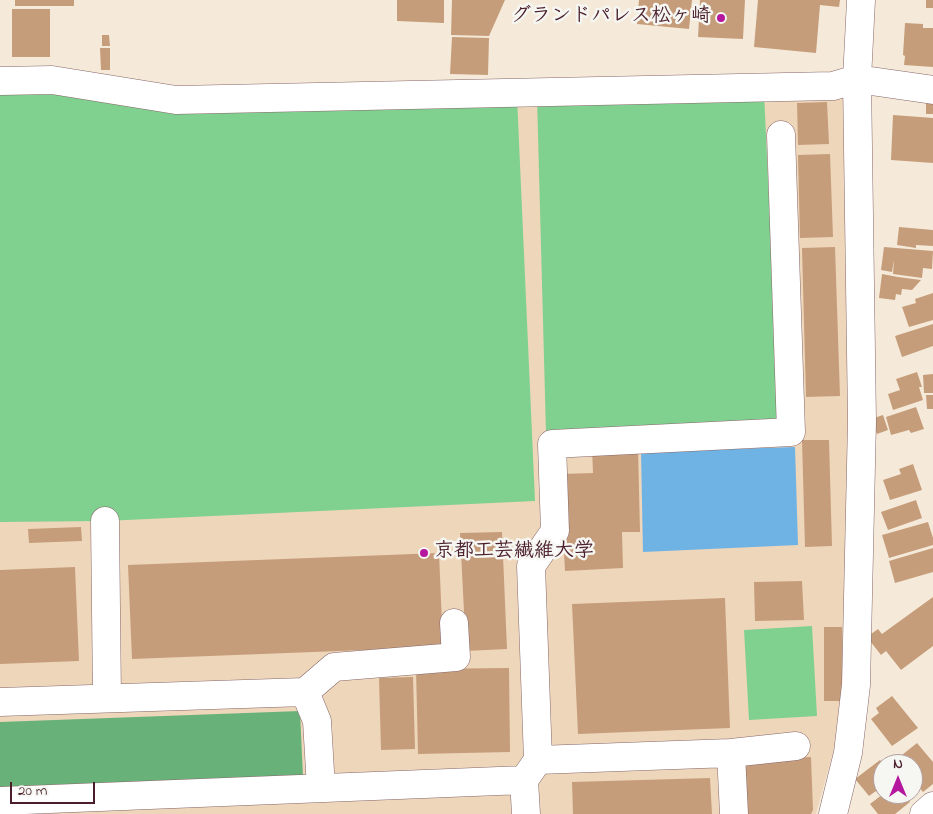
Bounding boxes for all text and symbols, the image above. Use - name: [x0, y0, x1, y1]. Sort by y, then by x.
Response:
- place label: グランドパレス松ヶ崎: [511, 6, 711, 30]
- marker: グランドパレス松ヶ崎: [715, 12, 727, 24]
- place label: 京都工芸繊維大学: [434, 541, 594, 565]
- marker: 京都工芸繊維大学: [418, 547, 430, 559]
- north arrow: [873, 754, 923, 804]
- text: N: [893, 754, 903, 775]
- scale bar: [12, 772, 98, 804]
- text: 20 m: [18, 780, 47, 802]

